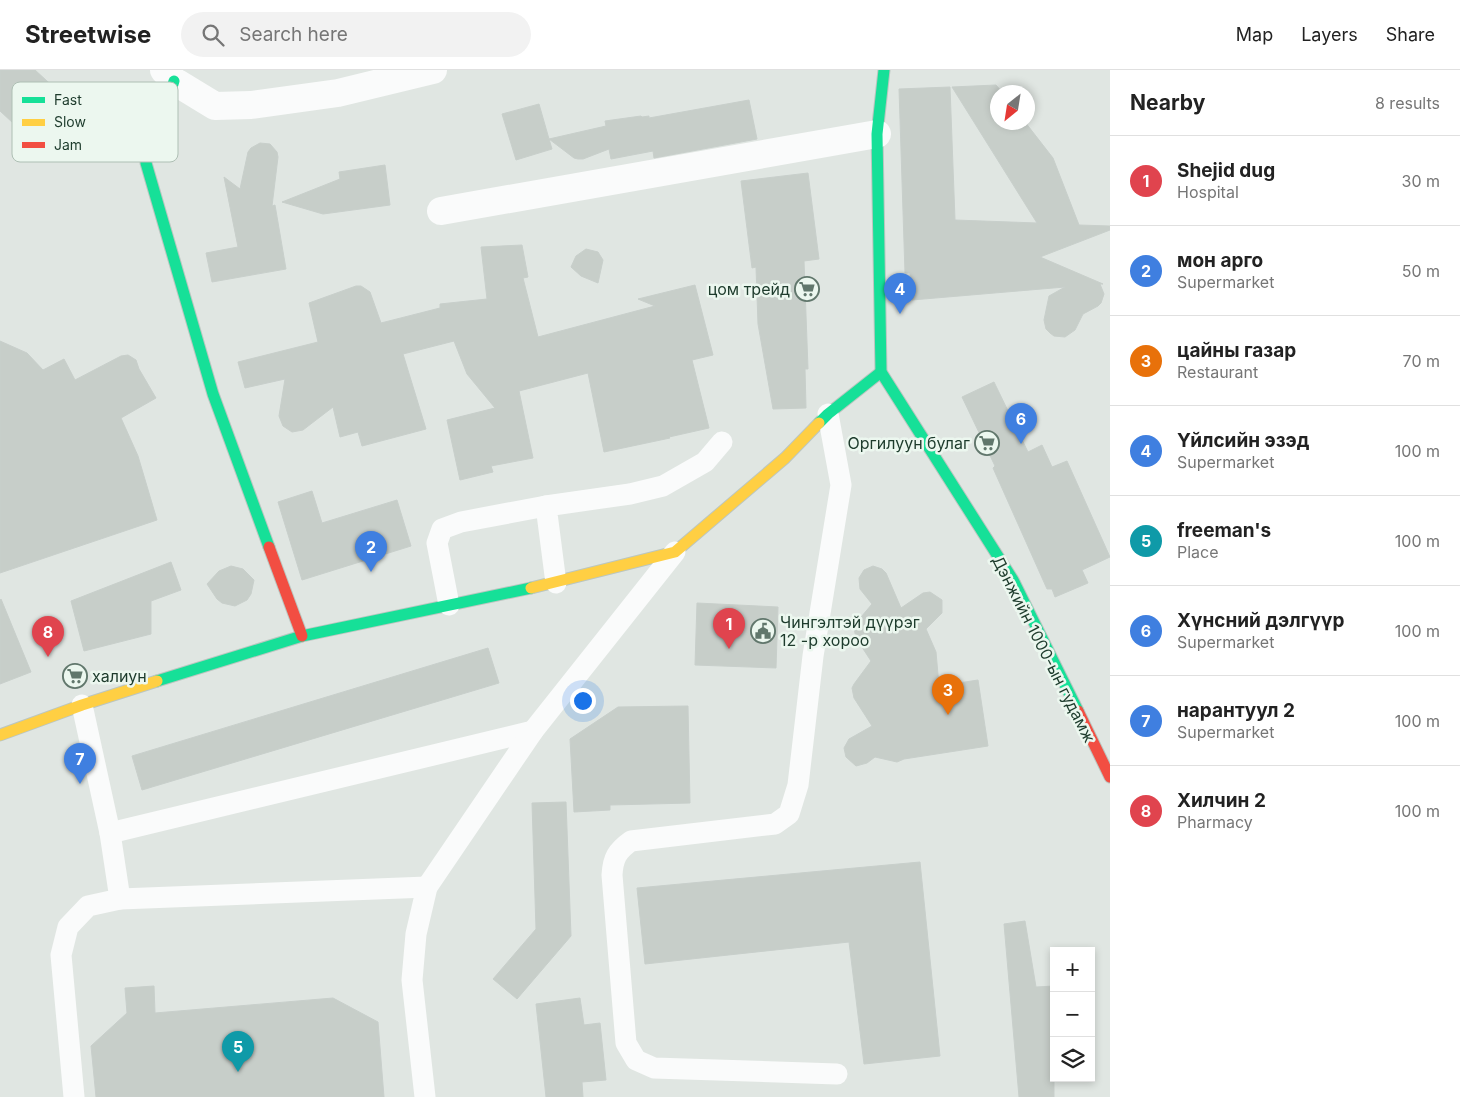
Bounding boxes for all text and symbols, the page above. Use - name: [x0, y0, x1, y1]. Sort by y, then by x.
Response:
- search box: [181, 12, 531, 57]
- text: Streetwise: [25, 20, 151, 49]
- icon: search: [199, 21, 227, 49]
- text: Search here: [239, 23, 348, 46]
- text: Map: [1236, 24, 1273, 45]
- text: Layers: [1301, 24, 1358, 45]
- text: Share: [1386, 24, 1435, 45]
- legend: [12, 82, 178, 162]
- north arrow: [990, 85, 1035, 130]
- text: Nearby: [1130, 90, 1205, 115]
- text: Fast: [54, 91, 82, 108]
- text: 8 results: [1375, 93, 1440, 113]
- text: Slow: [54, 113, 86, 130]
- text: Jam: [54, 136, 82, 153]
- text: Shejid dug: [1177, 159, 1275, 182]
- text: 1: [1143, 171, 1149, 191]
- text: 30 m: [1402, 171, 1440, 191]
- text: Hospital: [1177, 182, 1239, 202]
- text: мон арго: [1177, 249, 1263, 272]
- text: 2: [1141, 261, 1151, 281]
- text: 50 m: [1402, 261, 1440, 281]
- text: Supermarket: [1177, 272, 1274, 292]
- pin: 4: [884, 273, 916, 314]
- supermarket icon: цом трейд: [794, 276, 820, 302]
- place label: цом трейд: [708, 279, 790, 299]
- text: цайны газар: [1177, 339, 1296, 362]
- text: 3: [1141, 351, 1151, 371]
- text: 70 m: [1403, 351, 1440, 371]
- text: Restaurant: [1177, 362, 1258, 382]
- pin: 6: [1005, 403, 1037, 444]
- text: Үйлсийн эзэд: [1177, 429, 1309, 452]
- supermarket icon: Оргилуун булаг: [974, 430, 1000, 456]
- place label: Оргилуун булаг: [847, 433, 970, 453]
- text: 4: [1141, 441, 1151, 461]
- text: 100 m: [1395, 441, 1440, 461]
- text: Supermarket: [1177, 452, 1274, 472]
- text: freeman's: [1177, 519, 1271, 542]
- pin: 2: [355, 531, 387, 572]
- text: 5: [1141, 531, 1151, 551]
- text: 100 m: [1395, 531, 1440, 551]
- text: Place: [1177, 542, 1219, 562]
- street label: Дэнжийн 1000-ын гудамж: [988, 552, 1100, 746]
- pin: 1: [713, 608, 745, 649]
- text: Хүнсний дэлгүүр: [1177, 609, 1344, 632]
- place label: Чингэлтэй дүүрэг 12 -р хороо: [780, 612, 920, 650]
- pin: 8: [32, 616, 64, 657]
- public building icon: Чингэлтэй дүүрэг 12 -р хороо: [750, 618, 776, 644]
- text: 6: [1141, 621, 1151, 641]
- text: 100 m: [1395, 621, 1440, 641]
- text: Supermarket: [1177, 632, 1274, 652]
- supermarket icon: халиун: [62, 663, 88, 689]
- place label: халиун: [92, 666, 147, 686]
- pin: 3: [932, 674, 964, 715]
- your location: [570, 688, 596, 714]
- text: нарантуул 2: [1177, 699, 1295, 722]
- text: 7: [1141, 711, 1151, 731]
- text: 100 m: [1395, 711, 1440, 731]
- text: Supermarket: [1177, 722, 1274, 742]
- pin: 7: [64, 743, 96, 784]
- text: Хилчин 2: [1177, 789, 1266, 812]
- text: 8: [1141, 801, 1151, 821]
- text: 100 m: [1395, 801, 1440, 821]
- text: Pharmacy: [1177, 812, 1253, 832]
- map controls: [1050, 947, 1095, 1082]
- button: +: [1050, 947, 1095, 992]
- button: −: [1050, 992, 1095, 1037]
- pin: 5: [222, 1031, 254, 1072]
- button: layers: [1050, 1037, 1095, 1082]

